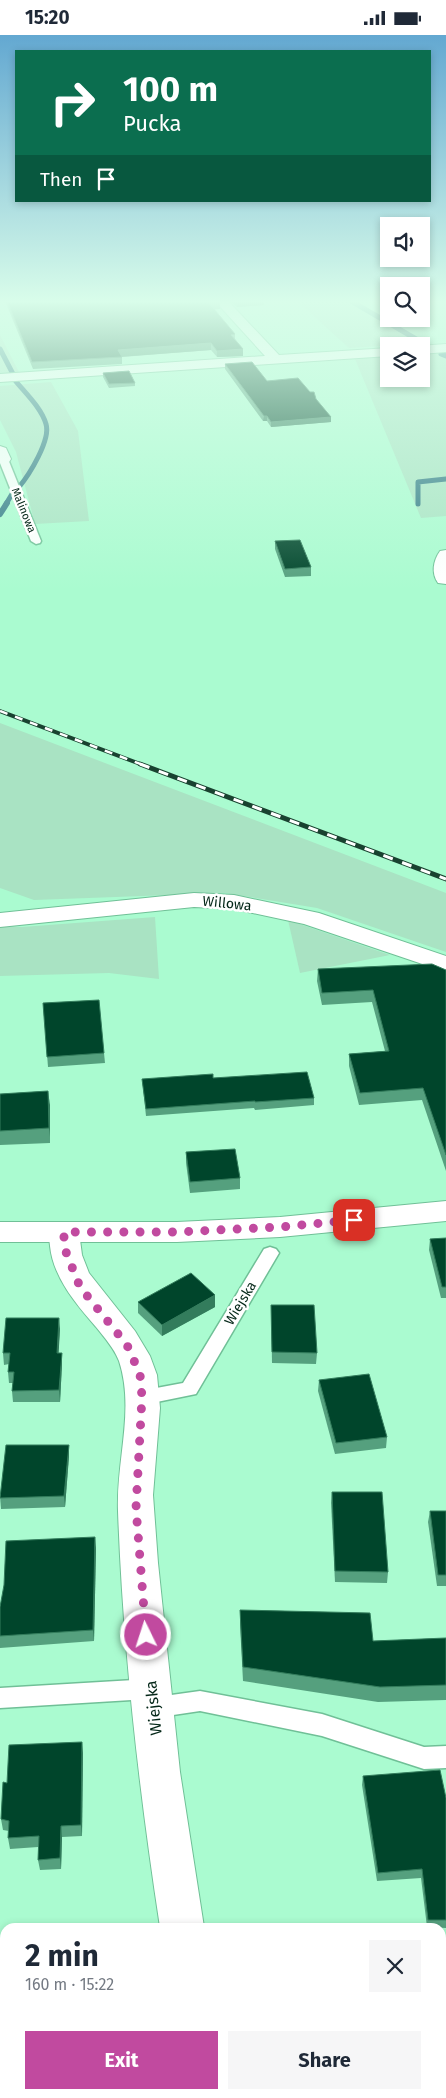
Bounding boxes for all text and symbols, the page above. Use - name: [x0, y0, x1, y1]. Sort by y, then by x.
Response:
- text: 15:20: [25, 6, 70, 29]
- text: 100 m: [123, 68, 218, 110]
- icon: right: [40, 70, 105, 135]
- text: Pucka: [123, 110, 181, 137]
- icon: arrive: [92, 165, 120, 193]
- text: Then: [40, 168, 82, 191]
- map controls: [380, 217, 430, 387]
- button: sound: [380, 217, 430, 267]
- button: search: [380, 277, 430, 327]
- button: layers: [380, 337, 430, 387]
- street label: Malinowa: [9, 486, 38, 535]
- street label: Willowa: [202, 892, 252, 915]
- pin: [333, 1199, 375, 1241]
- icon: arrive: [340, 1206, 368, 1234]
- street label: Wiejska: [221, 1278, 260, 1328]
- position arrow: [119, 1608, 171, 1660]
- street label: Wiejska: [141, 1680, 166, 1736]
- text: 2 min: [25, 1938, 99, 1974]
- button: close: [369, 1940, 421, 1992]
- text: 160 m · 15:22: [25, 1975, 114, 1994]
- button: Exit: [25, 2031, 218, 2089]
- button: Share: [228, 2031, 421, 2089]

